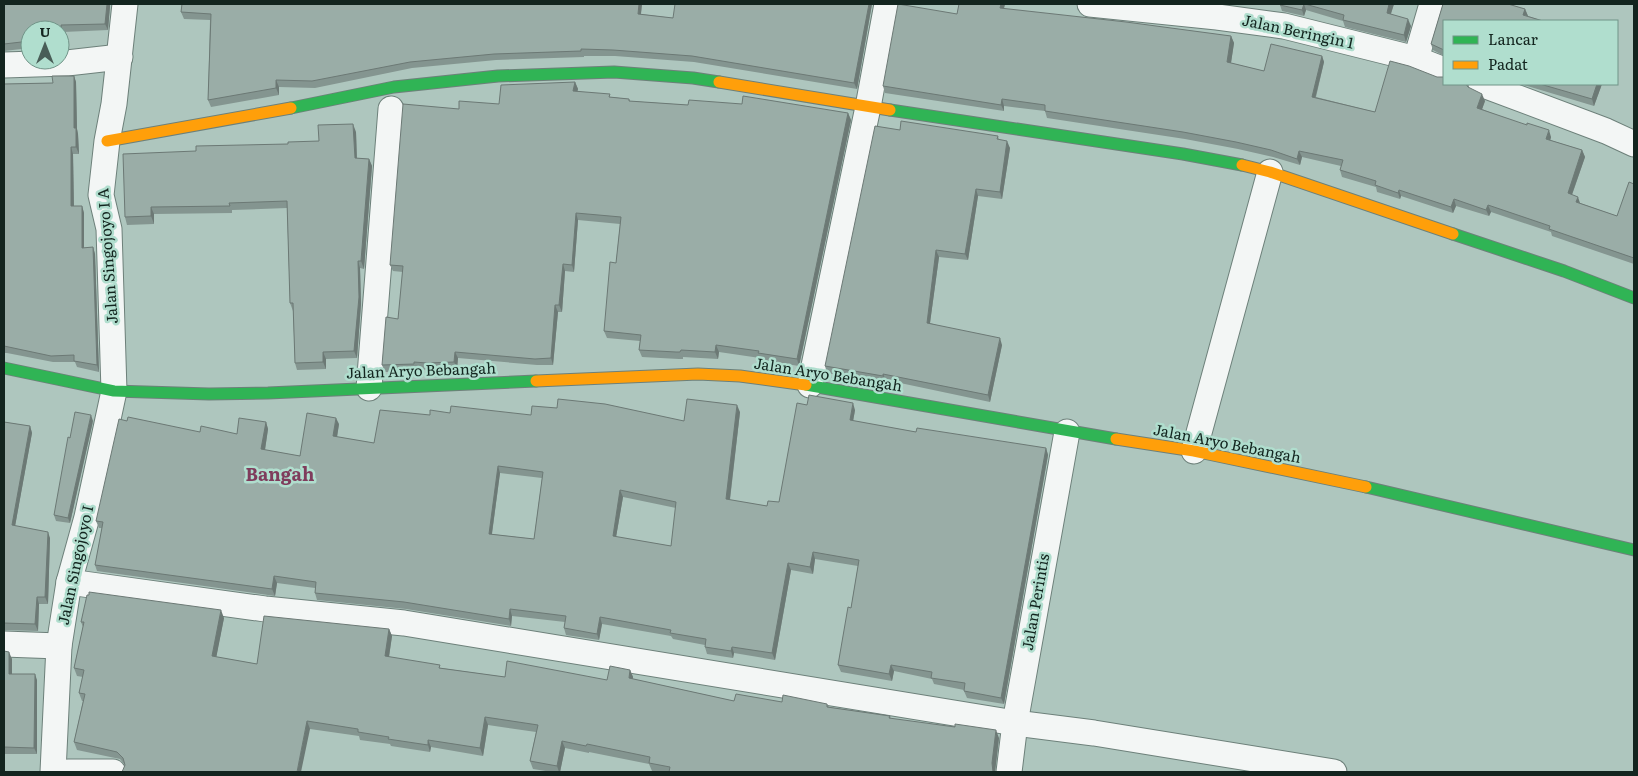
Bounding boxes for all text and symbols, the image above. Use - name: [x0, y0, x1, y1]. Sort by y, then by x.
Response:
- street label: Jalan Beringin 1: [1240, 7, 1356, 54]
- north arrow: [20, 20, 70, 70]
- legend: [1443, 20, 1618, 85]
- text: U: [39, 21, 51, 41]
- text: Lancar: [1488, 27, 1538, 50]
- text: Padat: [1488, 52, 1528, 75]
- street label: Jalan Singojoyo I A: [90, 188, 123, 325]
- street label: Jalan Aryo Bebangah: [752, 350, 904, 397]
- street label: Jalan Aryo Bebangah: [346, 355, 496, 384]
- street label: Jalan Aryo Bebangah: [1151, 417, 1303, 468]
- district label: Bangah: [246, 460, 314, 487]
- street label: Jalan Singojoyo I: [51, 503, 98, 627]
- street label: Jalan Perintis: [1015, 551, 1054, 652]

